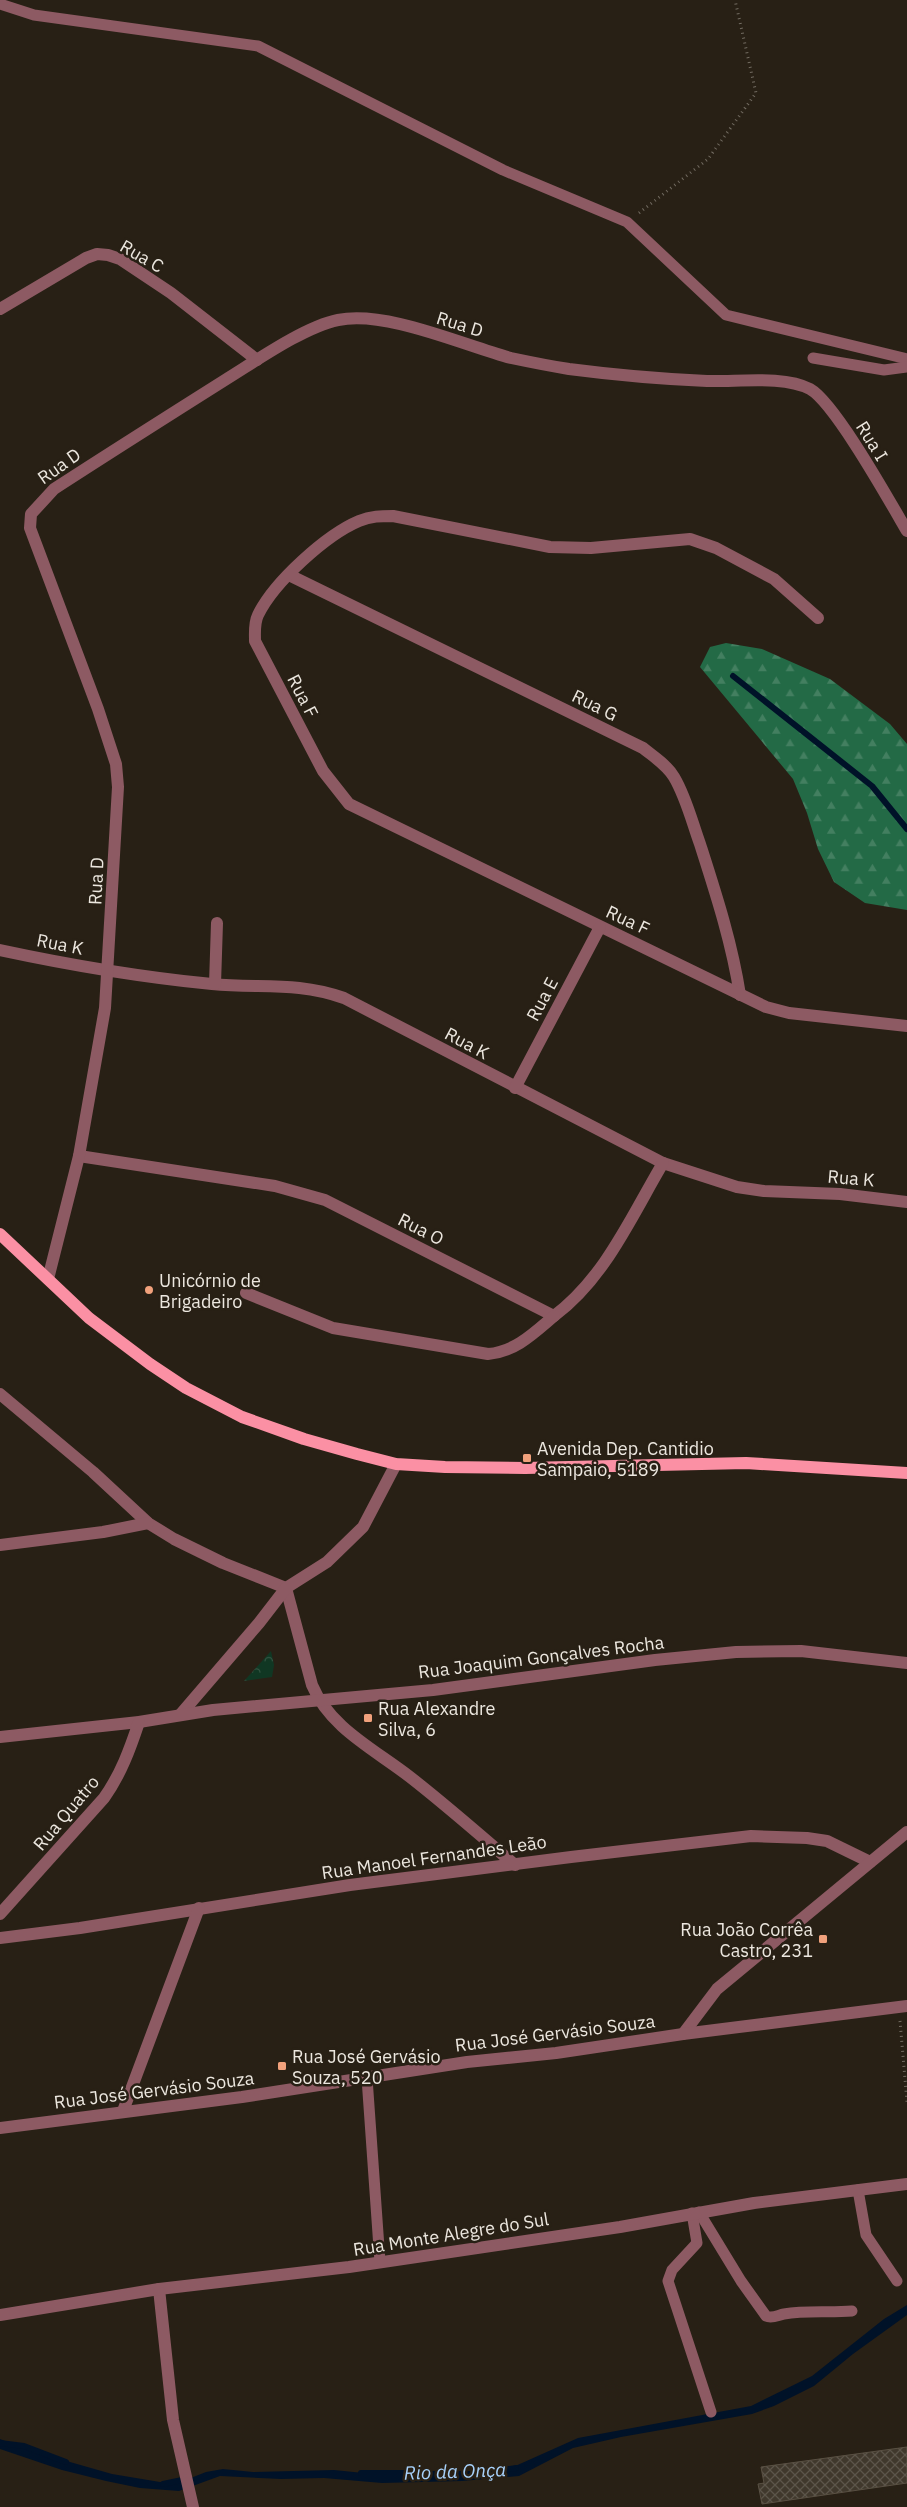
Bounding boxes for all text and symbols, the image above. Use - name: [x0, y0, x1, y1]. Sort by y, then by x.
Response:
- street label: Rua C: [116, 234, 168, 278]
- street label: Rua D: [434, 306, 486, 342]
- street label: Rua I: [851, 417, 893, 465]
- street label: Rua D: [33, 443, 85, 489]
- street label: Rua F: [282, 670, 324, 722]
- street label: Rua G: [568, 684, 622, 726]
- street label: Rua D: [83, 857, 109, 905]
- street label: Rua F: [602, 900, 654, 940]
- street label: Rua K: [35, 928, 86, 960]
- street label: Rua E: [521, 973, 563, 1025]
- street label: Rua K: [441, 1022, 494, 1064]
- street label: Rua K: [827, 1164, 876, 1192]
- street label: Rua O: [394, 1208, 448, 1250]
- place label: Unicórnio de Brigadeiro: [159, 1269, 261, 1313]
- marker: Unicórnio de Brigadeiro: [143, 1284, 155, 1296]
- place label: Avenida Dep. Cantidio Sampaio, 5189: [537, 1437, 714, 1481]
- marker: Avenida Dep. Cantidio Sampaio, 5189: [521, 1452, 533, 1464]
- street label: Rua Joaquim Gonçalves Rocha: [417, 1630, 666, 1684]
- place label: Rua Alexandre Silva, 6: [378, 1697, 496, 1741]
- marker: Rua Alexandre Silva, 6: [362, 1712, 374, 1724]
- street label: Rua Quatro: [28, 1771, 104, 1855]
- street label: Rua Manoel Fernandes Leão: [320, 1830, 548, 1884]
- place label: Rua João Corrêa Castro, 231: [680, 1918, 813, 1962]
- marker: Rua João Corrêa Castro, 231: [817, 1933, 829, 1945]
- street label: Rua José Gervásio Souza: [454, 2009, 657, 2057]
- place label: Rua José Gervásio Souza, 520: [292, 2045, 441, 2089]
- marker: Rua José Gervásio Souza, 520: [276, 2060, 288, 2072]
- street label: Rua José Gervásio Souza: [53, 2066, 256, 2114]
- street label: Rua Monte Alegre do Sul: [352, 2207, 551, 2261]
- water label: Rio da Onça: [403, 2457, 507, 2485]

